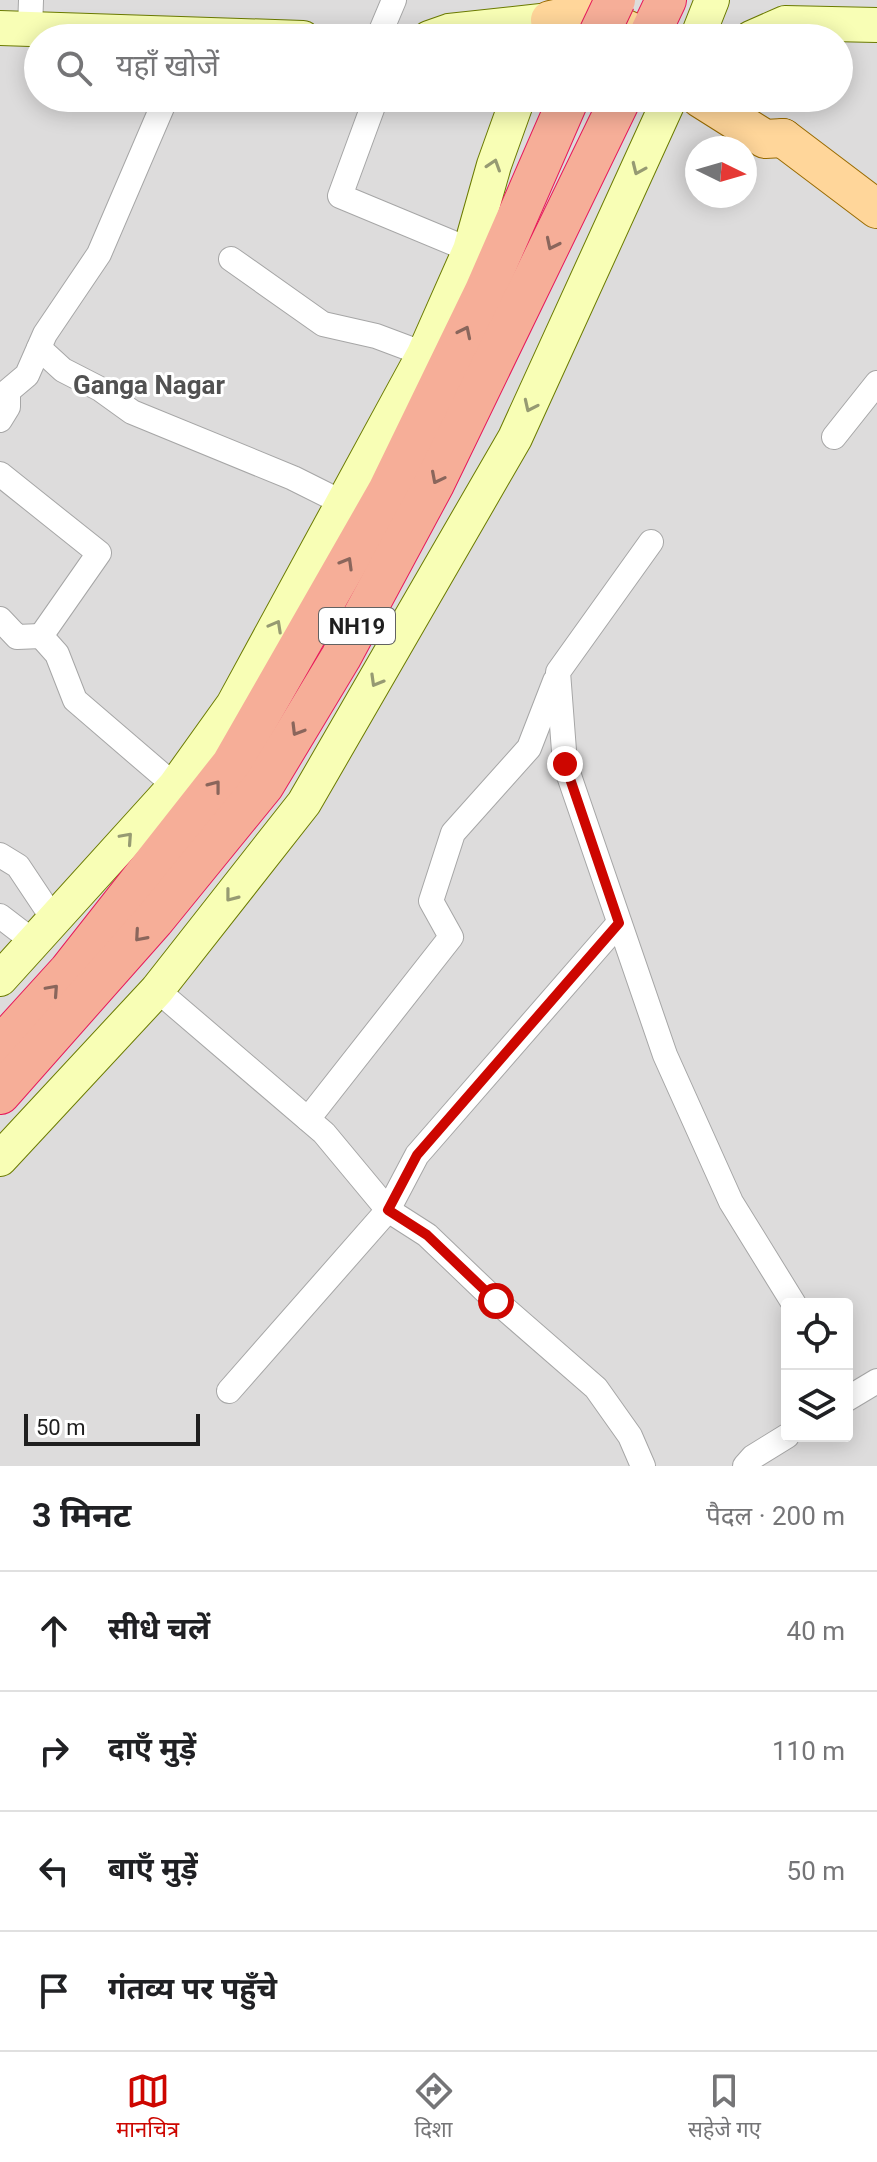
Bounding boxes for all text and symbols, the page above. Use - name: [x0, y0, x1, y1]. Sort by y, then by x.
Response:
- search box: [24, 24, 853, 112]
- icon: search: [52, 46, 96, 90]
- text: यहाँ खोजें: [116, 48, 219, 83]
- north arrow: [685, 136, 757, 208]
- one-way arrow: [485, 159, 501, 172]
- one-way arrow: [632, 161, 648, 175]
- one-way arrow: [546, 236, 561, 251]
- one-way arrow: [455, 325, 471, 340]
- district label: Ganga Nagar: [73, 370, 225, 400]
- one-way arrow: [524, 397, 540, 412]
- one-way arrow: [431, 469, 447, 484]
- one-way arrow: [337, 557, 353, 572]
- road number: NH19: [319, 608, 395, 644]
- one-way arrow: [266, 621, 282, 635]
- one-way arrow: [370, 672, 386, 687]
- one-way arrow: [291, 721, 307, 736]
- route end: [547, 746, 583, 782]
- one-way arrow: [205, 780, 219, 795]
- one-way arrow: [118, 833, 132, 848]
- one-way arrow: [226, 887, 240, 902]
- one-way arrow: [135, 926, 149, 941]
- one-way arrow: [43, 984, 57, 999]
- route start: [478, 1283, 514, 1319]
- map controls: [781, 1298, 853, 1442]
- button: locate: [781, 1298, 853, 1370]
- button: layers: [781, 1370, 853, 1442]
- scale bar: [24, 1410, 200, 1446]
- text: 50 m: [36, 1415, 85, 1440]
- text: 3 मिनट: [32, 1495, 131, 1535]
- text: पैदल · 200 m: [706, 1501, 845, 1531]
- icon: ahead: [32, 1609, 76, 1653]
- text: सीधे चलें: [108, 1611, 210, 1646]
- text: 40 m: [787, 1616, 845, 1646]
- icon: right: [32, 1729, 76, 1773]
- text: दाएँ मुड़ें: [108, 1731, 196, 1766]
- text: 110 m: [772, 1736, 845, 1766]
- icon: left: [32, 1849, 76, 1893]
- text: बाएँ मुड़ें: [108, 1851, 198, 1886]
- text: 50 m: [787, 1856, 845, 1886]
- icon: arrive: [32, 1969, 76, 2013]
- text: गंतव्य पर पहुँचे: [108, 1971, 277, 2006]
- tab: मानचित्र: [116, 2069, 179, 2146]
- tab: दिशा: [412, 2069, 456, 2146]
- tab: सहेजे गए: [688, 2069, 761, 2146]

